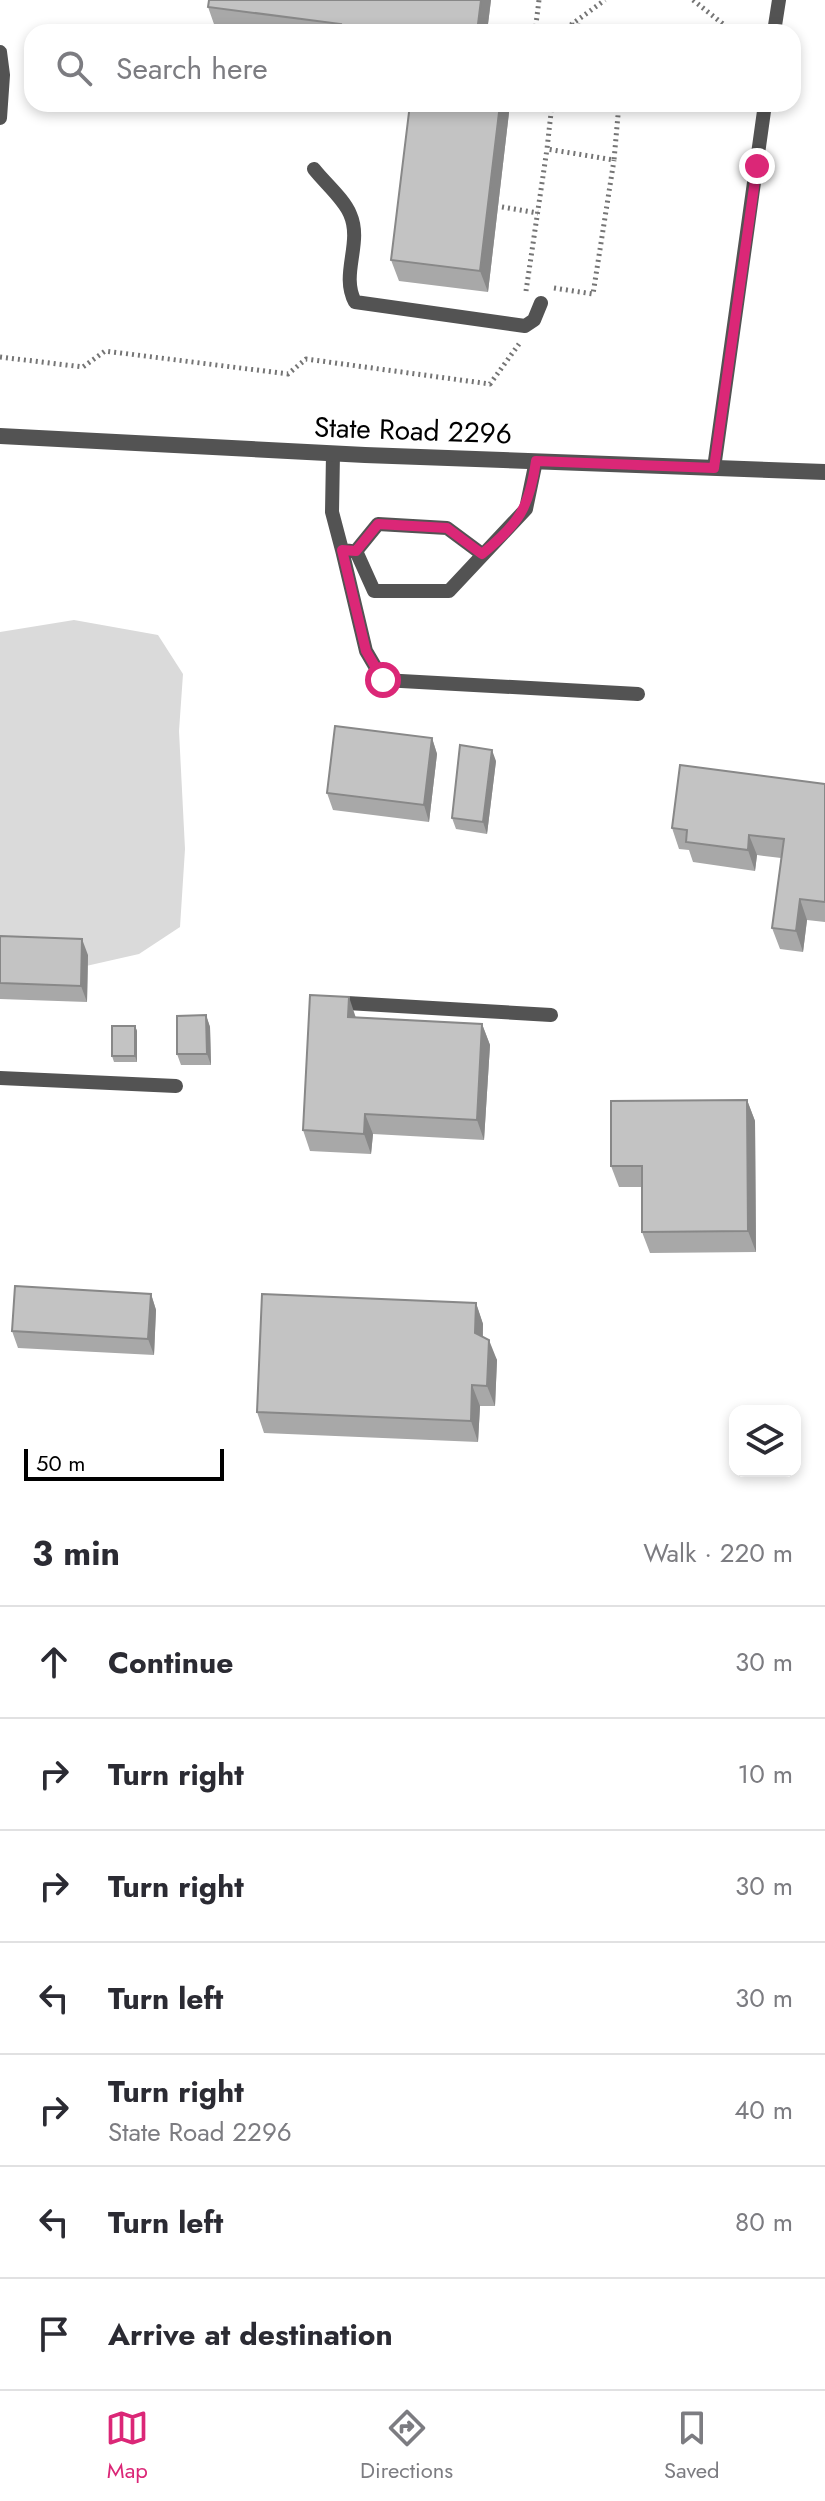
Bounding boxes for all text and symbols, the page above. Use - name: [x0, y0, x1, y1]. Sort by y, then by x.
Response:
- search box: [24, 24, 801, 112]
- icon: search: [52, 46, 96, 90]
- text: Search here: [116, 47, 268, 90]
- route end: [739, 148, 775, 184]
- street label: State Road 2296: [313, 407, 513, 454]
- route start: [365, 662, 401, 698]
- map controls: [729, 1405, 801, 1477]
- button: layers: [729, 1405, 801, 1477]
- scale bar: [24, 1445, 224, 1481]
- text: 50 m: [36, 1447, 85, 1479]
- text: 3 min: [32, 1529, 120, 1578]
- text: Walk · 220 m: [643, 1534, 793, 1572]
- icon: ahead: [32, 1640, 76, 1684]
- text: Continue: [108, 1641, 234, 1684]
- text: 30 m: [735, 1643, 793, 1681]
- icon: right: [32, 1752, 76, 1796]
- text: Turn right: [108, 1753, 244, 1796]
- text: 10 m: [738, 1755, 793, 1793]
- icon: right: [32, 1864, 76, 1908]
- text: Turn right: [108, 1865, 244, 1908]
- text: 30 m: [735, 1867, 793, 1905]
- icon: left: [32, 1976, 76, 2020]
- text: Turn left: [108, 1977, 223, 2020]
- text: 30 m: [735, 1979, 793, 2017]
- text: Turn right: [108, 2070, 244, 2113]
- icon: right: [32, 2088, 76, 2132]
- text: 40 m: [734, 2091, 793, 2129]
- text: State Road 2296: [108, 2113, 292, 2151]
- icon: left: [32, 2200, 76, 2244]
- text: Turn left: [108, 2201, 223, 2244]
- text: 80 m: [735, 2203, 793, 2241]
- icon: arrive: [32, 2312, 76, 2356]
- text: Arrive at destination: [108, 2313, 393, 2356]
- tab: Map: [105, 2406, 149, 2486]
- tab: Directions: [360, 2406, 453, 2486]
- tab: Saved: [664, 2406, 720, 2486]

